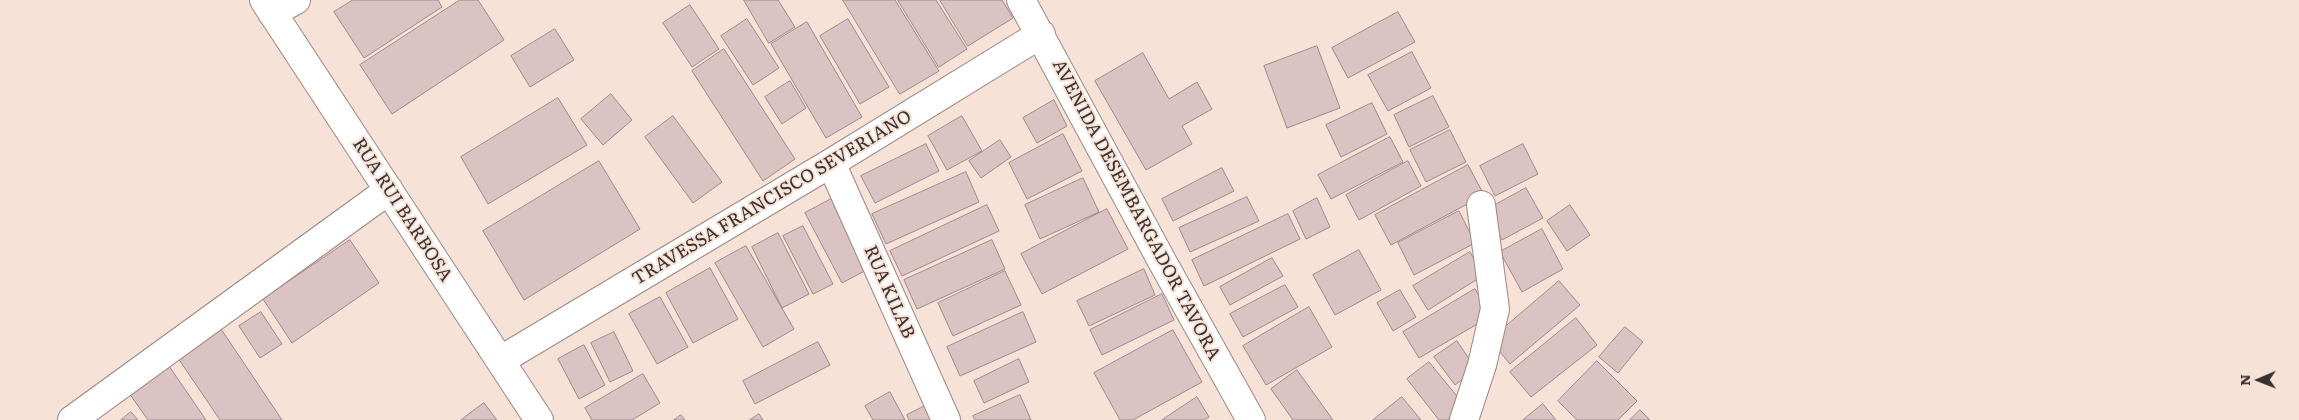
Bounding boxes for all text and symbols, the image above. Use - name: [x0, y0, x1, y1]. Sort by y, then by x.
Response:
- street label: AVENIDA DESEMBARGADOR TAVORA: [1047, 56, 1225, 364]
- street label: TRAVESSA FRANCISCO SEVERIANO: [628, 106, 916, 290]
- street label: RUA RUI BARBOSA: [348, 134, 456, 286]
- street label: RUA KILAB: [859, 242, 919, 342]
- north arrow: [2234, 355, 2284, 405]
- text: N: [2234, 374, 2254, 386]

